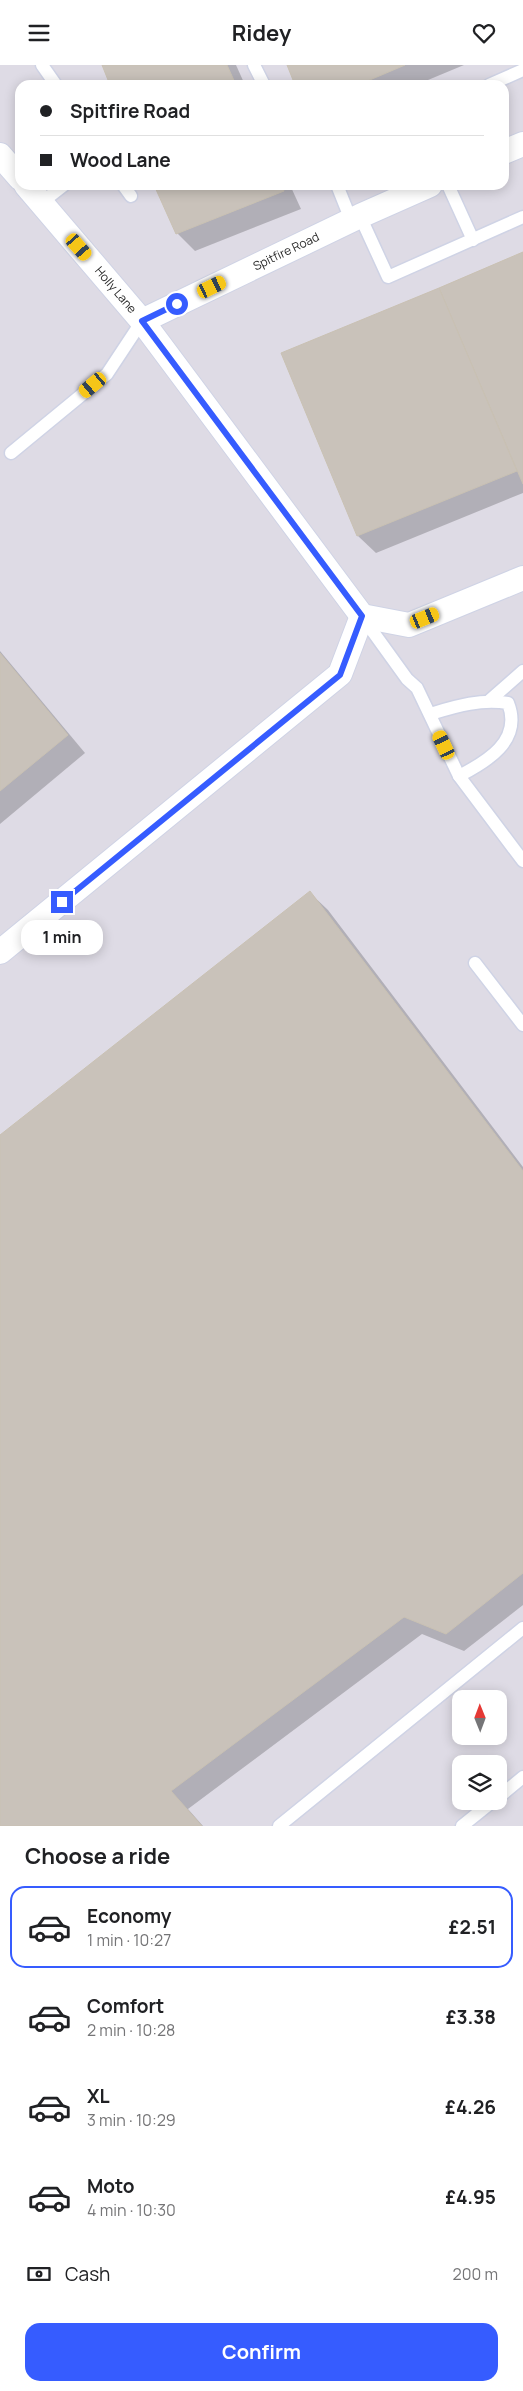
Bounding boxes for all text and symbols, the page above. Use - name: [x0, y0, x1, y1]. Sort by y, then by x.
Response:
- text: Ridey: [232, 18, 291, 48]
- icon: menu: [25, 19, 53, 47]
- icon: heart: [470, 19, 498, 47]
- text: Spitfire Road: [70, 98, 190, 124]
- text: Wood Lane: [70, 147, 171, 173]
- street label: Spitfire Road: [250, 228, 322, 274]
- car: [63, 231, 94, 263]
- street label: Holly Lane: [91, 263, 141, 317]
- car: [195, 274, 228, 300]
- route start: [166, 293, 188, 315]
- car: [76, 370, 109, 400]
- car: [408, 605, 441, 631]
- car: [430, 728, 457, 762]
- route end: [51, 891, 73, 913]
- callout: 1 min: [21, 919, 103, 955]
- text: 1 min: [42, 926, 82, 948]
- north arrow: [452, 1690, 508, 1745]
- map controls: [452, 1690, 507, 1810]
- button: layers: [452, 1755, 507, 1810]
- text: Choose a ride: [25, 1841, 170, 1871]
- text: Economy: [87, 1903, 171, 1929]
- icon: car: [27, 1905, 72, 1950]
- text: £2.51: [449, 1914, 496, 1940]
- text: 1 min · 10:27: [87, 1929, 171, 1951]
- text: Comfort: [87, 1993, 164, 2019]
- icon: car: [27, 1995, 72, 2040]
- text: £3.38: [446, 2004, 496, 2030]
- text: 2 min · 10:28: [87, 2019, 175, 2041]
- text: XL: [87, 2083, 110, 2109]
- icon: car: [27, 2085, 72, 2130]
- text: £4.26: [445, 2094, 496, 2120]
- text: 3 min · 10:29: [87, 2109, 176, 2131]
- text: Moto: [87, 2173, 134, 2199]
- icon: car: [27, 2175, 72, 2220]
- text: £4.95: [445, 2184, 496, 2210]
- text: 4 min · 10:30: [87, 2199, 176, 2221]
- icon: cash: [25, 2260, 53, 2288]
- text: Cash: [65, 2261, 110, 2287]
- text: 200 m: [453, 2263, 498, 2285]
- button: Confirm: [25, 2323, 498, 2381]

